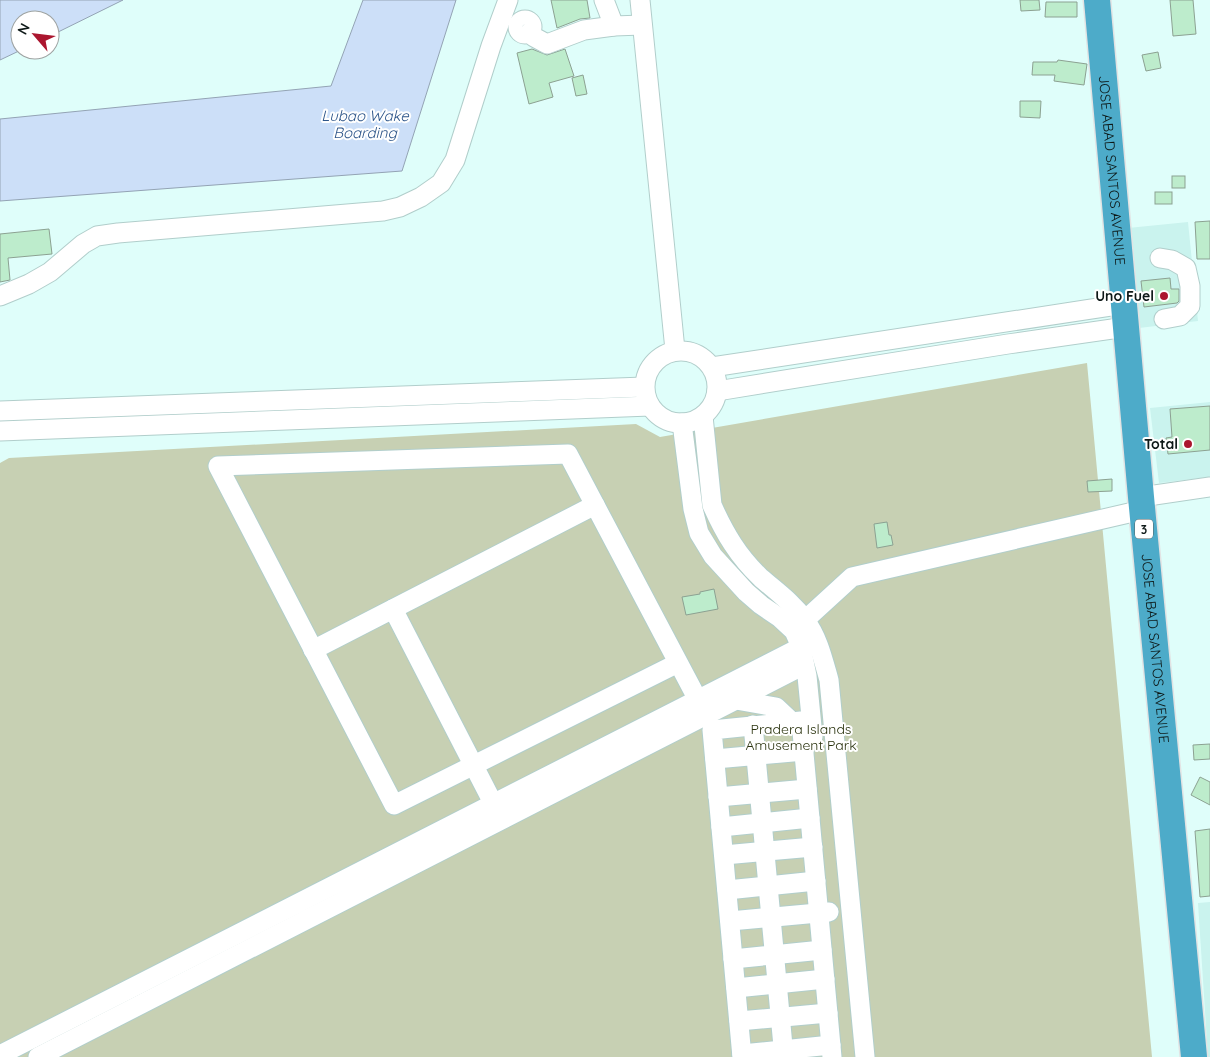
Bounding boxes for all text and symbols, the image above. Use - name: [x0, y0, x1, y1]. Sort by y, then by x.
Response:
- north arrow: [10, 10, 60, 60]
- text: N: [13, 20, 34, 38]
- street label: JOSE ABAD SANTOS AVENUE: [1095, 75, 1129, 266]
- water label: Lubao Wake Boarding: [321, 106, 409, 142]
- place label: Uno Fuel: [1095, 287, 1154, 305]
- marker: Uno Fuel: [1158, 290, 1170, 302]
- place label: Total: [1144, 435, 1178, 453]
- marker: Total: [1182, 438, 1194, 450]
- road number: 3: [1135, 520, 1153, 538]
- street label: JOSE ABAD SANTOS AVENUE: [1137, 553, 1173, 744]
- park label: Pradera Islands Amusement Park: [745, 720, 857, 754]

